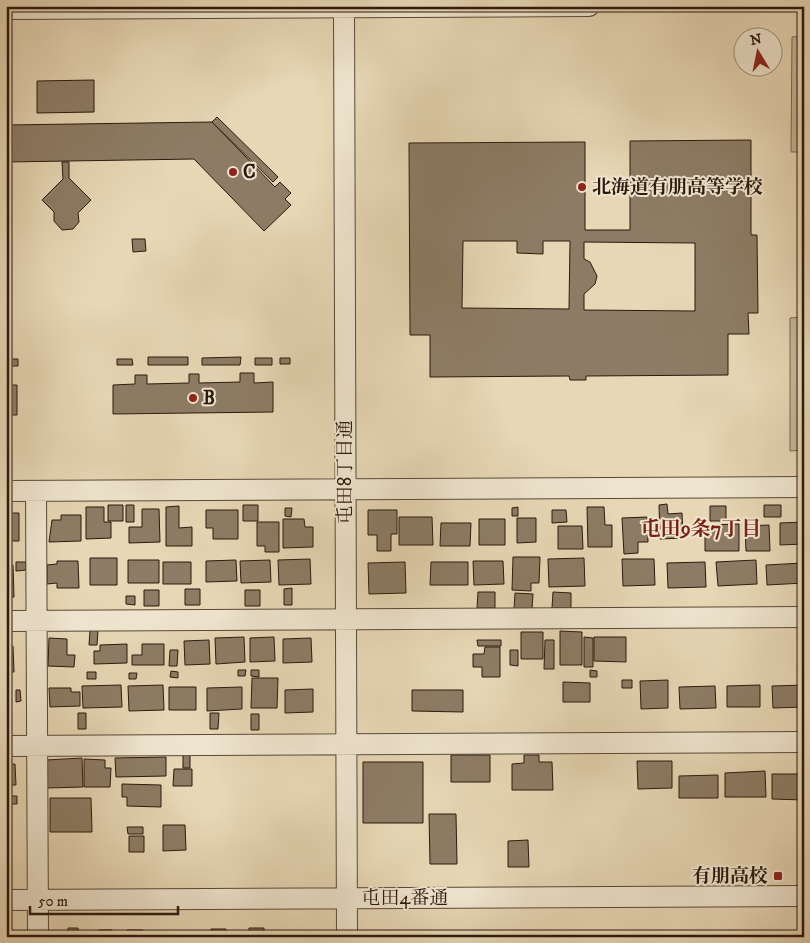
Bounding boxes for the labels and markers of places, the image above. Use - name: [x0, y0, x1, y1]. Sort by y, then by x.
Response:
- place label: C: [243, 161, 256, 184]
- marker: C: [227, 166, 239, 178]
- place label: 北海道有朋高等学校: [592, 176, 763, 199]
- marker: 北海道有朋高等学校: [576, 181, 588, 193]
- place label: B: [203, 387, 215, 410]
- marker: B: [187, 392, 199, 404]
- place label: 有朋高校: [692, 865, 768, 888]
- marker: 有朋高校: [772, 870, 784, 882]

